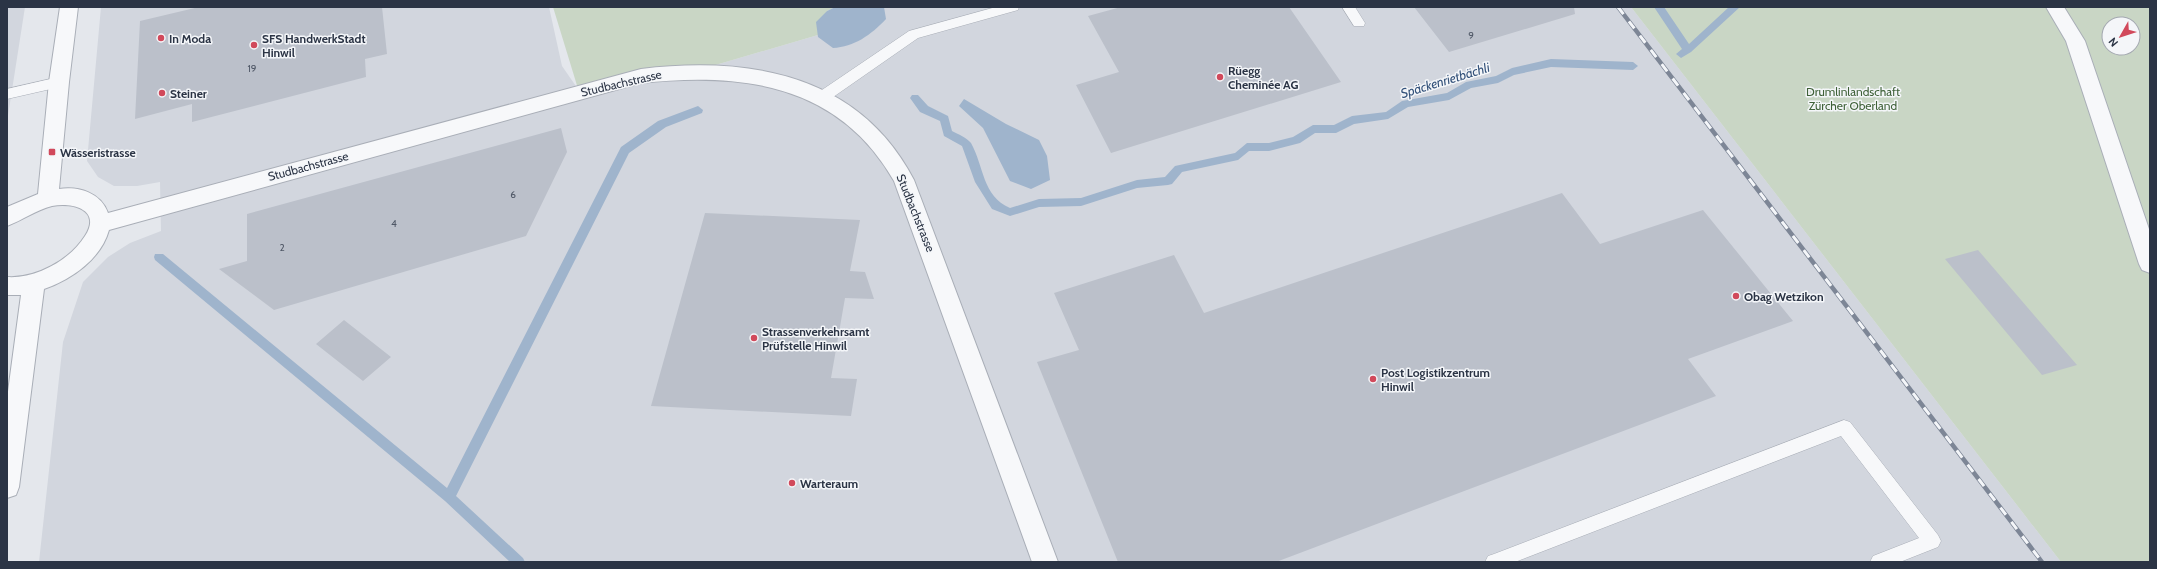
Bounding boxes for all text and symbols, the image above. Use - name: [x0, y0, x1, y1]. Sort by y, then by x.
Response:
- north arrow: [2101, 16, 2141, 56]
- house number: 9: [1468, 29, 1474, 42]
- place label: In Moda: [169, 31, 211, 46]
- place label: SFS HandwerkStadt Hinwil: [262, 31, 366, 60]
- marker: In Moda: [156, 33, 166, 43]
- text: N: [2105, 35, 2121, 50]
- marker: SFS HandwerkStadt Hinwil: [249, 40, 259, 50]
- water label: Späckenrietbächli: [1399, 59, 1492, 101]
- house number: 19: [248, 62, 257, 75]
- place label: Rüegg Cheminée AG: [1228, 63, 1298, 92]
- street label: Studbachstrasse: [579, 66, 663, 100]
- marker: Rüegg Cheminée AG: [1215, 72, 1225, 82]
- park label: Drumlinlandschaft Zürcher Oberland: [1806, 84, 1900, 113]
- place label: Steiner: [170, 86, 207, 101]
- marker: Steiner: [157, 88, 167, 98]
- place label: Wässeristrasse: [60, 145, 136, 160]
- marker: Wässeristrasse: [47, 147, 57, 157]
- street label: Studbachstrasse: [266, 148, 350, 184]
- street label: Studbachstrasse: [894, 172, 938, 254]
- house number: 6: [510, 188, 516, 201]
- house number: 4: [391, 217, 397, 230]
- house number: 2: [279, 241, 285, 254]
- place label: Obag Wetzikon: [1744, 289, 1824, 304]
- marker: Obag Wetzikon: [1731, 291, 1741, 301]
- place label: Strassenverkehrsamt Prüfstelle Hinwil: [762, 324, 869, 353]
- marker: Strassenverkehrsamt Prüfstelle Hinwil: [749, 333, 759, 343]
- place label: Post Logistikzentrum Hinwil: [1381, 365, 1490, 394]
- marker: Post Logistikzentrum Hinwil: [1368, 374, 1378, 384]
- place label: Warteraum: [800, 476, 858, 491]
- marker: Warteraum: [787, 478, 797, 488]

